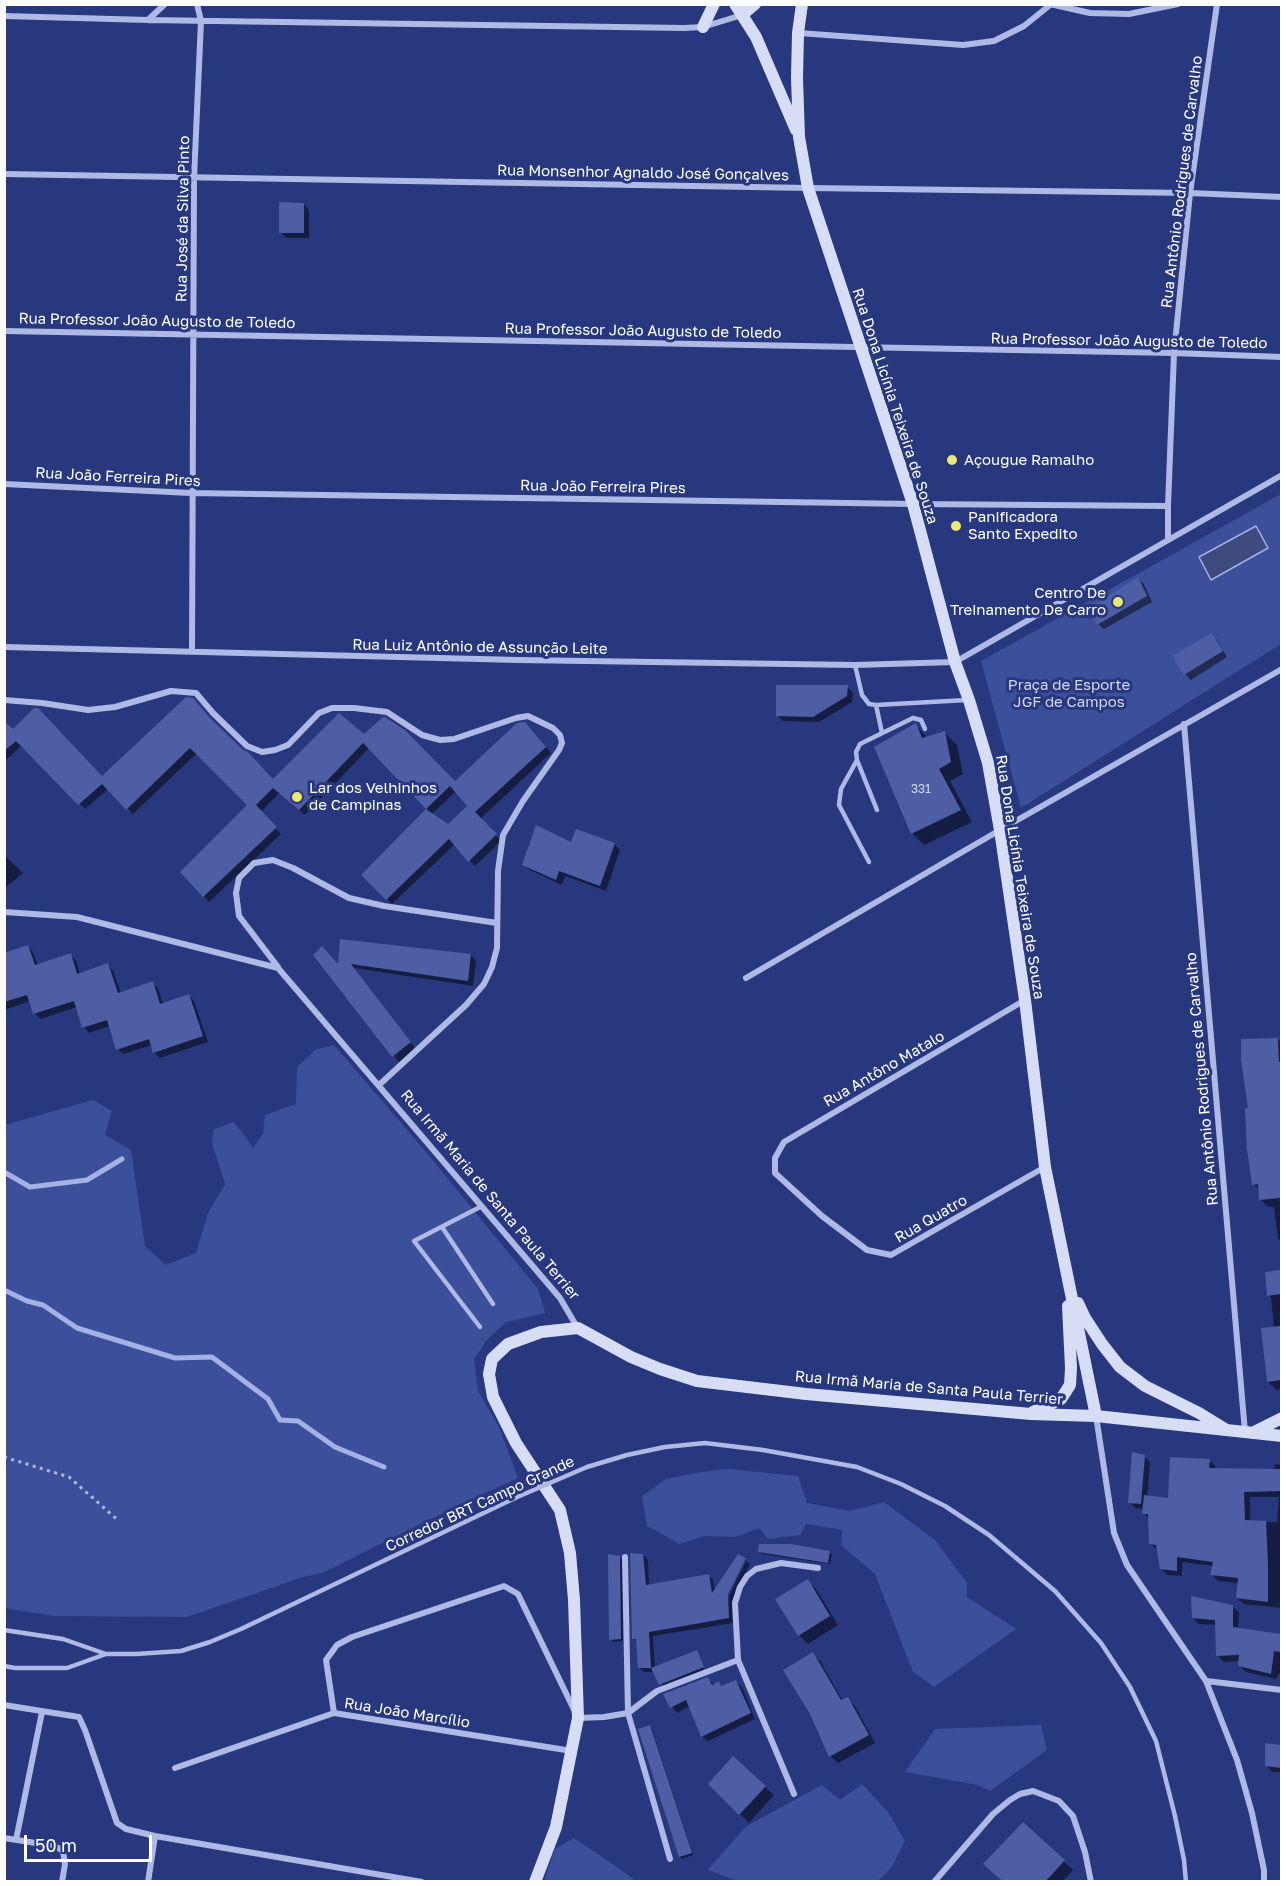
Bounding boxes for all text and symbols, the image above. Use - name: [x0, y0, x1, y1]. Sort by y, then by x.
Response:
- street label: Rua Antônio Rodrigues de Carvalho: [1158, 55, 1206, 309]
- street label: Rua José da Silva Pinto: [173, 136, 193, 302]
- street label: Rua Monsenhor Agnaldo José Gonçalves: [497, 161, 789, 185]
- street label: Rua Dona Licínia Teixeira de Souza: [848, 286, 942, 526]
- street label: Rua Professor João Augusto de Toledo: [19, 310, 295, 332]
- street label: Rua Professor João Augusto de Toledo: [505, 320, 781, 342]
- street label: Rua Professor João Augusto de Toledo: [991, 330, 1267, 352]
- place label: Açougue Ramalho: [964, 451, 1094, 469]
- marker: Açougue Ramalho: [945, 453, 959, 467]
- street label: Rua João Ferreira Pires: [35, 464, 201, 490]
- street label: Rua João Ferreira Pires: [520, 477, 686, 497]
- place label: Panificadora Santo Expedito: [968, 508, 1077, 543]
- marker: Panificadora Santo Expedito: [949, 519, 963, 533]
- place label: Centro De Treinamento De Carro: [950, 584, 1106, 619]
- marker: Centro De Treinamento De Carro: [1111, 595, 1125, 609]
- street label: Rua Luiz Antônio de Assunção Leite: [352, 636, 608, 658]
- park label: Praça de Esporte JGF de Campos: [1008, 676, 1130, 711]
- street label: Rua Dona Licínia Teixeira de Souza: [992, 754, 1048, 1000]
- place label: Lar dos Velhinhos de Campinas: [309, 779, 437, 814]
- house number: 331: [911, 782, 931, 796]
- marker: Lar dos Velhinhos de Campinas: [290, 790, 304, 804]
- street label: Rua Antônio Rodrigues de Carvalho: [1182, 952, 1222, 1206]
- street label: Rua Antôno Matalo: [820, 1027, 948, 1111]
- street label: Rua Irmã Maria de Santa Paula Terrier: [397, 1086, 583, 1304]
- street label: Rua Quatro: [892, 1191, 970, 1247]
- street label: Rua Irmã Maria de Santa Paula Terrier: [794, 1367, 1064, 1409]
- street label: Corredor BRT Campo Grande: [383, 1452, 577, 1556]
- street label: Rua João Marcílio: [343, 1694, 471, 1732]
- scale bar: [27, 1823, 154, 1861]
- text: 50 m: [35, 1834, 77, 1856]

